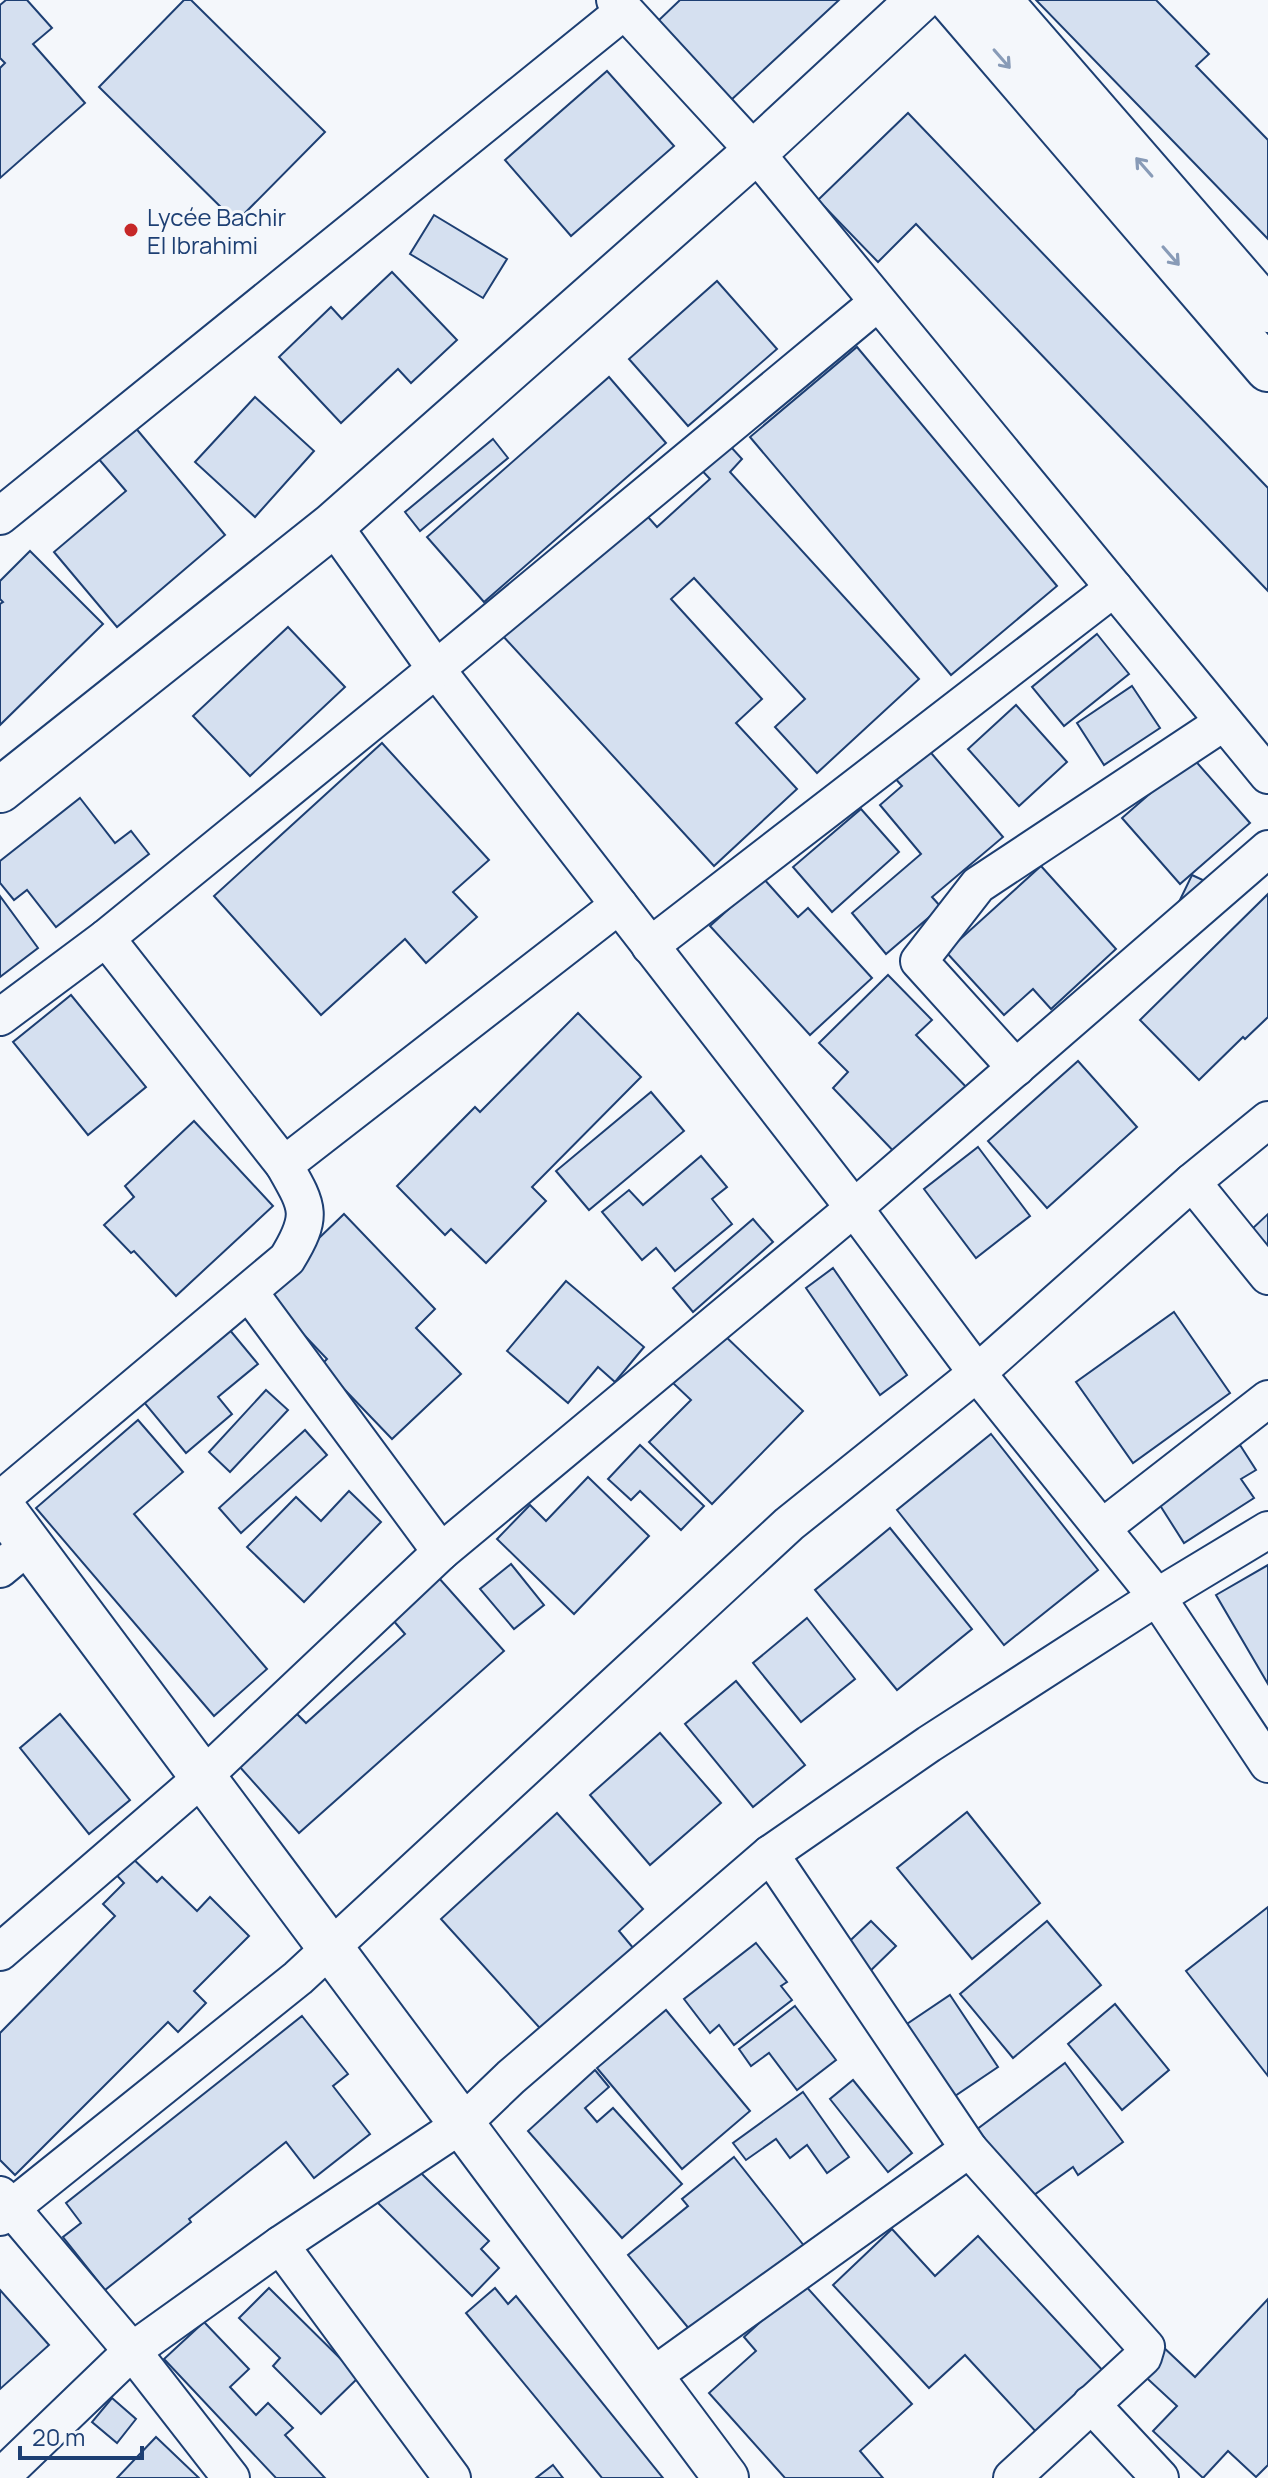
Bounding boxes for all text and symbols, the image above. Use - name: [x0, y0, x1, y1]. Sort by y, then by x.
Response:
- one-way arrow: [993, 49, 1011, 69]
- one-way arrow: [1135, 157, 1153, 177]
- place label: Lycée Bachir El Ibrahimi: [147, 200, 287, 261]
- marker: Lycée Bachir El Ibrahimi: [122, 221, 140, 239]
- one-way arrow: [1162, 246, 1180, 266]
- scale bar: [20, 2410, 142, 2460]
- text: 20 m: [32, 2420, 85, 2453]

